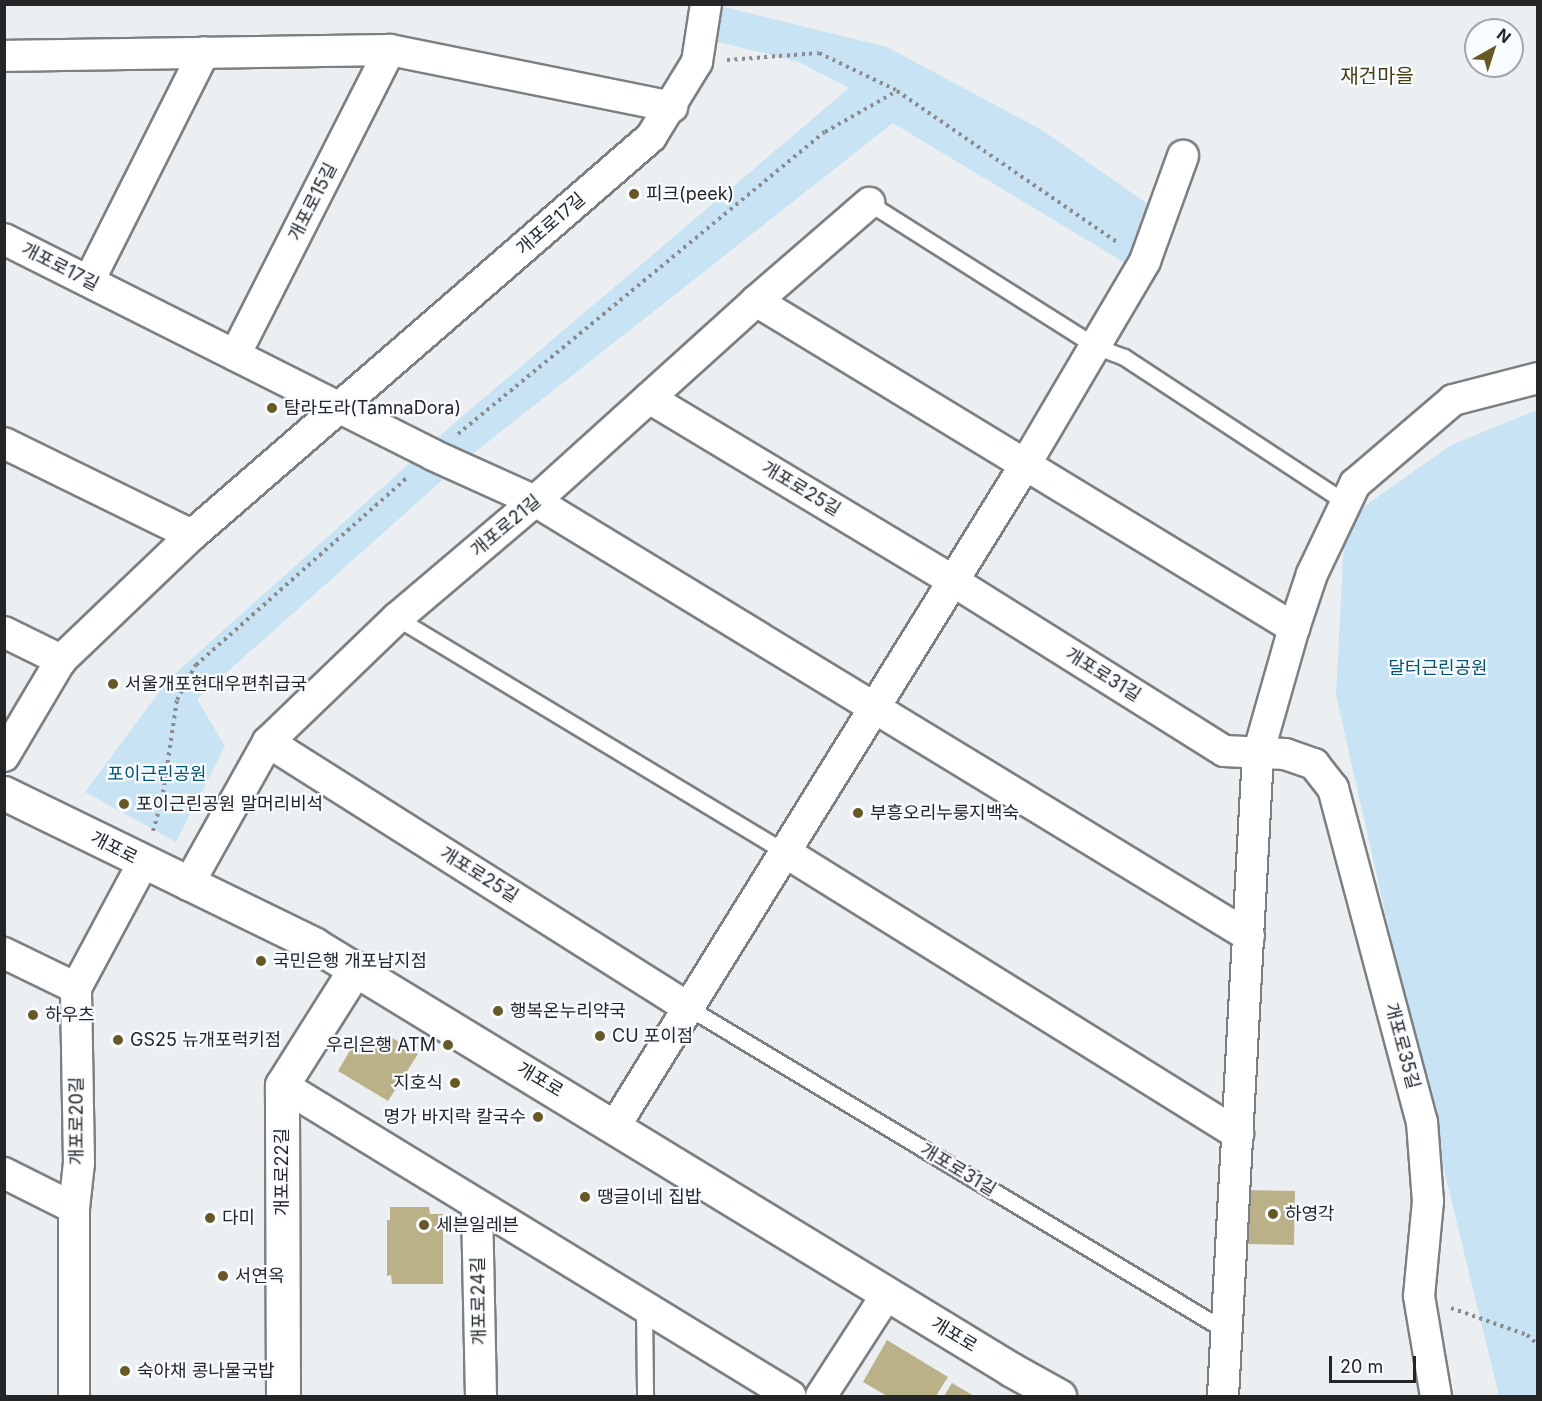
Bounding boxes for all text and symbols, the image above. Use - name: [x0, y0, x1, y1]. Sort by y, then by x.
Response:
- north arrow: [1464, 18, 1524, 78]
- text: N: [1493, 24, 1515, 47]
- district label: 재건마을: [1340, 64, 1414, 88]
- street label: 개포로15길: [284, 159, 342, 245]
- place label: 피크(peek): [646, 183, 734, 205]
- marker: 피크(peek): [627, 187, 641, 201]
- street label: 개포로17길: [512, 188, 590, 260]
- street label: 개포로17길: [18, 238, 102, 296]
- place label: 탐라도라(TamnaDora): [284, 397, 461, 419]
- marker: 탐라도라(TamnaDora): [265, 401, 279, 415]
- street label: 개포로25길: [758, 457, 844, 521]
- street label: 개포로21길: [467, 491, 545, 561]
- street label: 개포로31길: [1061, 643, 1145, 707]
- park label: 달터근린공원: [1388, 657, 1488, 679]
- place label: 서울개포현대우편취급국: [125, 673, 307, 695]
- marker: 서울개포현대우편취급국: [106, 677, 120, 691]
- park label: 포이근린공원: [107, 763, 207, 785]
- place label: 포이근린공원 말머리비석: [136, 793, 323, 815]
- marker: 포이근린공원 말머리비석: [117, 797, 131, 811]
- place label: 부흥오리누룽지백숙: [870, 802, 1019, 824]
- marker: 부흥오리누룽지백숙: [851, 806, 865, 820]
- street label: 개포로: [87, 827, 141, 869]
- street label: 개포로25길: [436, 842, 522, 908]
- place label: 국민은행 개포남지점: [273, 950, 427, 972]
- marker: 국민은행 개포남지점: [254, 954, 268, 968]
- place label: 행복온누리약국: [510, 1000, 626, 1022]
- street label: 개포로35길: [1380, 1001, 1424, 1091]
- place label: 하우츠: [45, 1004, 95, 1026]
- marker: 행복온누리약국: [491, 1004, 505, 1018]
- marker: 하우츠: [26, 1008, 40, 1022]
- place label: CU 포이점: [612, 1025, 693, 1047]
- place label: GS25 뉴개포럭키점: [130, 1029, 281, 1051]
- marker: CU 포이점: [593, 1029, 607, 1043]
- marker: GS25 뉴개포럭키점: [111, 1033, 125, 1047]
- place label: 우리은행 ATM: [326, 1034, 436, 1056]
- marker: 우리은행 ATM: [441, 1038, 455, 1052]
- street label: 개포로: [513, 1058, 567, 1102]
- place label: 지호식: [393, 1072, 443, 1094]
- marker: 지호식: [448, 1076, 462, 1090]
- street label: 개포로20길: [66, 1077, 88, 1165]
- place label: 명가 바지락 칼국수: [383, 1106, 526, 1128]
- marker: 명가 바지락 칼국수: [531, 1110, 545, 1124]
- street label: 개포로22길: [271, 1128, 293, 1216]
- street label: 개포로31길: [916, 1139, 1000, 1201]
- place label: 땡글이네 집밥: [597, 1186, 701, 1208]
- marker: 땡글이네 집밥: [578, 1190, 592, 1204]
- place label: 하영각: [1285, 1203, 1335, 1225]
- place label: 다미: [222, 1207, 255, 1229]
- marker: 하영각: [1266, 1207, 1280, 1221]
- marker: 다미: [203, 1211, 217, 1225]
- place label: 세븐일레븐: [436, 1214, 519, 1236]
- marker: 세븐일레븐: [417, 1218, 431, 1232]
- street label: 개포로24길: [467, 1257, 491, 1345]
- place label: 서연옥: [235, 1265, 285, 1287]
- marker: 서연옥: [216, 1269, 230, 1283]
- street label: 개포로: [927, 1313, 981, 1357]
- scale bar: [1332, 1344, 1419, 1382]
- text: 20 m: [1340, 1356, 1383, 1377]
- place label: 숙아채 콩나물국밥: [137, 1360, 275, 1382]
- marker: 숙아채 콩나물국밥: [118, 1364, 132, 1378]

